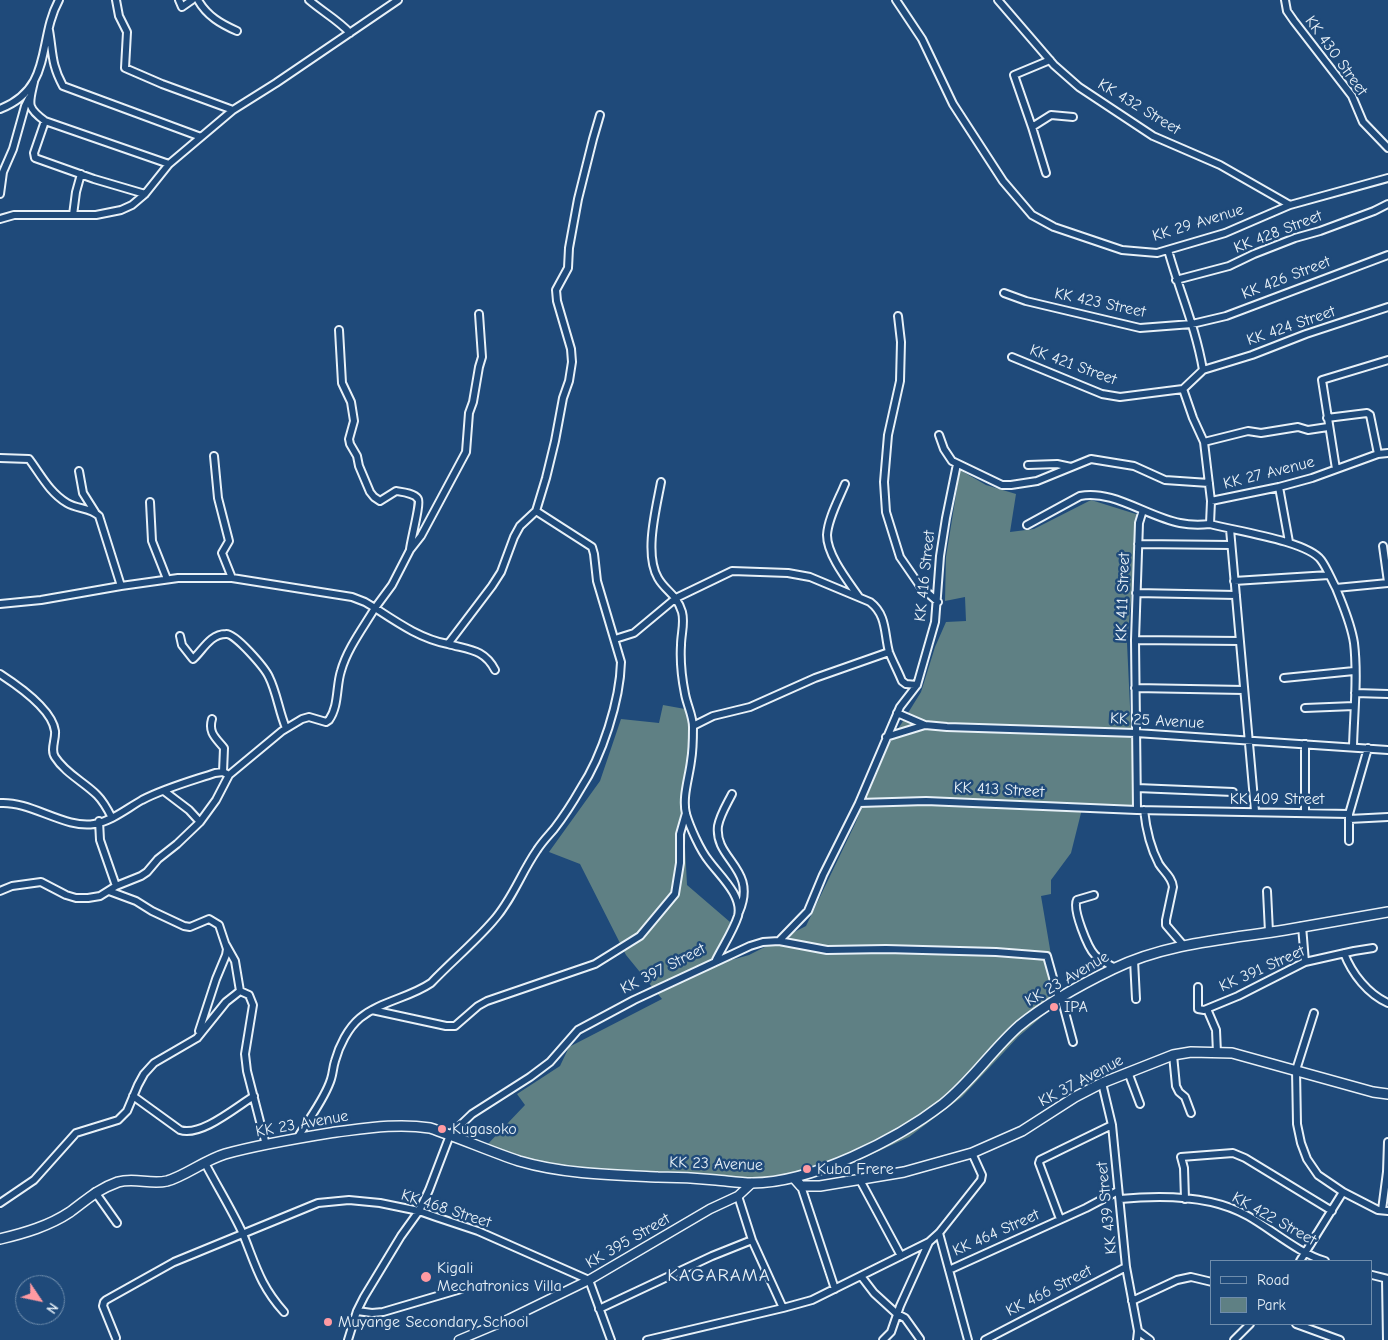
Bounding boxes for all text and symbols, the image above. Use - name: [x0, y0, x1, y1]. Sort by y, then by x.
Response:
- street label: KK 430 Street: [1301, 12, 1371, 100]
- street label: KK 432 Street: [1094, 75, 1184, 139]
- street label: KK 29 Avenue: [1150, 200, 1246, 246]
- street label: KK 428 Street: [1231, 206, 1325, 258]
- street label: KK 426 Street: [1239, 252, 1333, 304]
- street label: KK 423 Street: [1053, 284, 1147, 322]
- street label: KK 424 Street: [1244, 302, 1338, 350]
- street label: KK 421 Street: [1027, 340, 1119, 390]
- street label: KK 27 Avenue: [1221, 452, 1317, 494]
- street label: KK 416 Street: [911, 530, 939, 622]
- street label: KK 411 Street: [1112, 552, 1134, 642]
- street label: KK 25 Avenue: [1109, 709, 1205, 733]
- street label: KK 413 Street: [953, 778, 1045, 802]
- street label: KK 409 Street: [1230, 789, 1324, 809]
- street label: KK 397 Street: [617, 939, 709, 999]
- street label: KK 391 Street: [1216, 942, 1308, 996]
- street label: KK 23 Avenue: [1022, 947, 1112, 1011]
- place label: IPA: [1064, 997, 1088, 1017]
- marker: IPA: [1048, 1001, 1060, 1013]
- street label: KK 37 Avenue: [1035, 1051, 1127, 1111]
- street label: KK 23 Avenue: [254, 1106, 350, 1142]
- place label: Kugasoko: [452, 1119, 517, 1139]
- marker: Kugasoko: [436, 1123, 448, 1135]
- street label: KK 23 Avenue: [669, 1153, 763, 1175]
- place label: Kuba Frere: [817, 1159, 894, 1179]
- street label: KK 439 Street: [1093, 1161, 1121, 1255]
- marker: Kuba Frere: [801, 1163, 813, 1175]
- street label: KK 468 Street: [399, 1185, 493, 1233]
- street label: KK 422 Street: [1229, 1188, 1319, 1250]
- street label: KK 464 Street: [950, 1205, 1042, 1261]
- street label: KK 395 Street: [583, 1209, 673, 1273]
- place label: Kigali Mechatronics Villa: [437, 1258, 562, 1296]
- legend: [1210, 1260, 1373, 1325]
- street label: KK 466 Street: [1003, 1261, 1095, 1321]
- district label: KAGARAMA: [666, 1265, 772, 1287]
- marker: Kigali Mechatronics Villa: [419, 1270, 433, 1284]
- text: Road: [1257, 1271, 1289, 1289]
- north arrow: [15, 1275, 65, 1325]
- text: Park: [1257, 1296, 1286, 1314]
- text: N: [42, 1300, 62, 1317]
- place label: Muyange Secondary School: [338, 1312, 528, 1332]
- marker: Muyange Secondary School: [322, 1316, 334, 1328]

